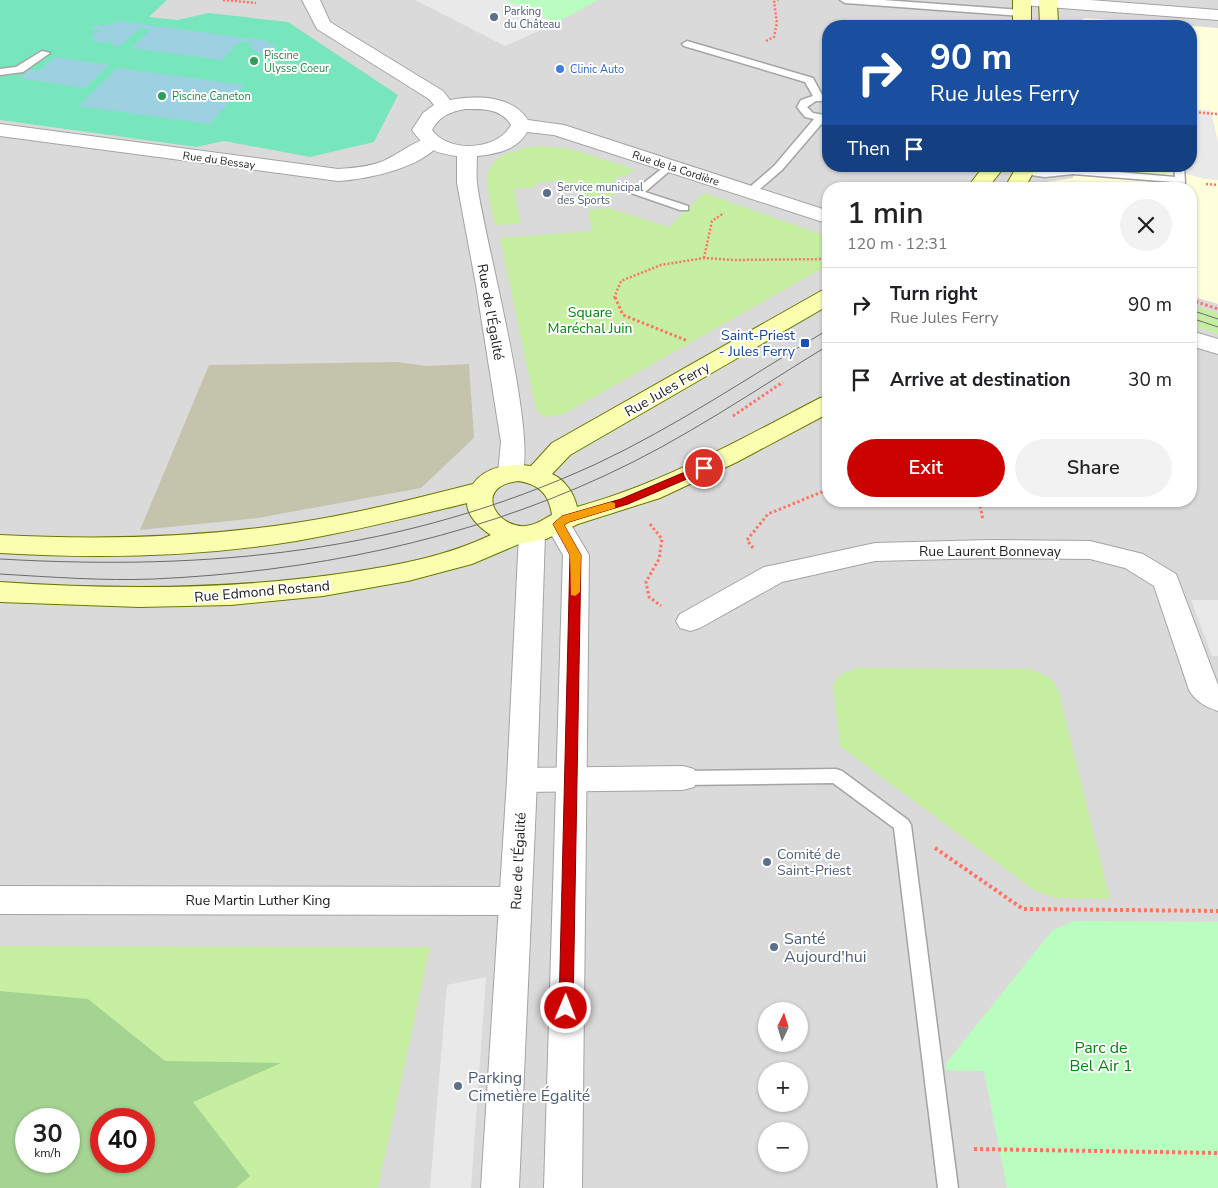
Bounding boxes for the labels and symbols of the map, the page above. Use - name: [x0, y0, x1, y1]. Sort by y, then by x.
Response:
- place label: Parking du Château: [504, 4, 561, 32]
- marker: Parking du Château: [488, 11, 500, 23]
- place label: Piscine Ulysse Coeur: [264, 48, 329, 76]
- marker: Piscine Ulysse Coeur: [248, 55, 260, 67]
- place label: Clinic Auto: [570, 62, 624, 77]
- marker: Clinic Auto: [554, 63, 566, 75]
- place label: Piscine Caneton: [172, 89, 251, 104]
- marker: Piscine Caneton: [156, 90, 168, 102]
- street label: Rue de la Cordière: [630, 147, 721, 190]
- street label: Rue du Bessay: [182, 148, 256, 173]
- place label: Service municipal des Sports: [557, 180, 644, 208]
- marker: Service municipal des Sports: [541, 187, 553, 199]
- street label: Rue de l'Égalité: [473, 262, 508, 362]
- park label: Square Maréchal Juin: [548, 303, 632, 338]
- place label: Saint-Priest - Jules Ferry: [719, 326, 796, 361]
- marker: Saint-Priest - Jules Ferry: [799, 337, 811, 349]
- street label: Rue Jules Ferry: [621, 357, 714, 421]
- pin: [683, 447, 725, 489]
- street label: Rue Laurent Bonnevay: [919, 542, 1062, 561]
- street label: Rue Edmond Rostand: [193, 576, 331, 607]
- street label: Rue de l'Égalité: [506, 812, 531, 910]
- place label: Comité de Saint-Priest: [777, 845, 851, 880]
- marker: Comité de Saint-Priest: [761, 856, 773, 868]
- street label: Rue Martin Luther King: [185, 891, 331, 910]
- place label: Santé Aujourd'hui: [784, 928, 867, 968]
- marker: Santé Aujourd'hui: [768, 941, 780, 953]
- position arrow: [539, 981, 591, 1033]
- north arrow: [758, 1002, 808, 1052]
- park label: Parc de Bel Air 1: [1070, 1037, 1133, 1077]
- place label: Parking Cimetière Égalité: [468, 1067, 590, 1107]
- marker: Parking Cimetière Égalité: [452, 1080, 464, 1092]
- speed limit sign: 40: [90, 1108, 155, 1173]

